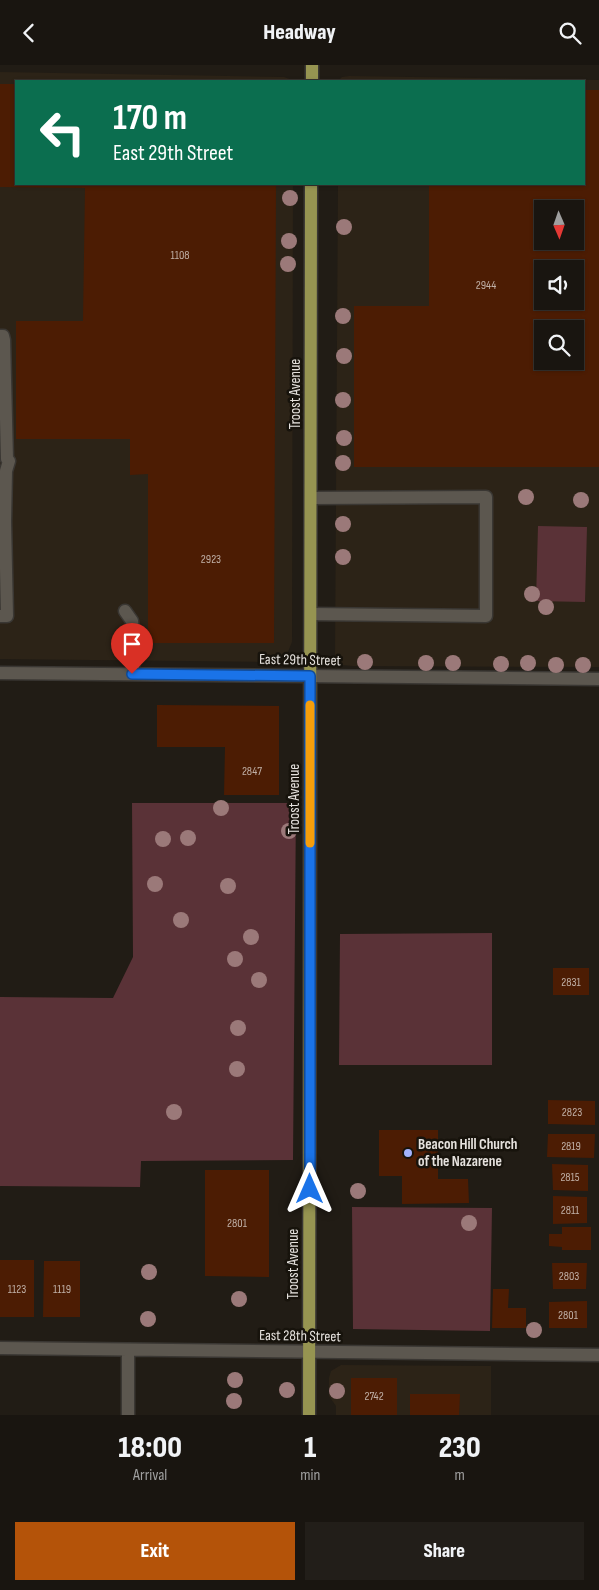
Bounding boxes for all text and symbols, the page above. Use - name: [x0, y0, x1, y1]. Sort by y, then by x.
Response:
- icon: back: [15, 19, 43, 47]
- text: Headway: [263, 19, 336, 46]
- icon: search: [556, 19, 584, 47]
- text: 170 m: [113, 97, 187, 140]
- icon: left: [30, 100, 95, 165]
- text: East 29th Street: [113, 140, 233, 167]
- north arrow: [534, 200, 584, 250]
- map controls: [534, 200, 584, 370]
- house number: 1108: [170, 248, 190, 263]
- button: sound: [534, 260, 584, 310]
- house number: 2944: [476, 278, 496, 293]
- button: search: [534, 320, 584, 370]
- street label: Troost Avenue: [286, 359, 305, 429]
- house number: 2923: [201, 552, 221, 567]
- pin: [111, 623, 153, 674]
- icon: arrive: [118, 630, 146, 658]
- street label: East 29th Street: [259, 650, 342, 670]
- house number: 2847: [242, 764, 262, 779]
- street label: Troost Avenue: [285, 764, 304, 834]
- house number: 2831: [561, 975, 582, 990]
- house number: 2823: [562, 1105, 582, 1120]
- place label: Beacon Hill Church of the Nazarene: [418, 1135, 517, 1171]
- house number: 2819: [561, 1139, 581, 1154]
- marker: Beacon Hill Church of the Nazarene: [402, 1147, 414, 1159]
- position arrow: [283, 1162, 335, 1214]
- house number: 2815: [560, 1170, 580, 1185]
- house number: 2811: [561, 1203, 580, 1218]
- house number: 2801: [227, 1216, 248, 1231]
- street label: Troost Avenue: [284, 1229, 303, 1299]
- house number: 2803: [559, 1269, 579, 1284]
- house number: 1123: [8, 1282, 26, 1297]
- house number: 1119: [53, 1282, 71, 1297]
- house number: 2801: [558, 1308, 579, 1323]
- street label: East 28th Street: [259, 1326, 342, 1346]
- house number: 2742: [364, 1389, 384, 1404]
- text: 18:00: [118, 1430, 182, 1466]
- text: 1: [304, 1430, 316, 1466]
- text: 230: [439, 1430, 481, 1466]
- text: Arrival: [133, 1466, 167, 1485]
- text: min: [300, 1466, 320, 1485]
- text: m: [455, 1466, 465, 1485]
- button: Exit: [15, 1522, 295, 1580]
- button: Share: [305, 1522, 584, 1580]

